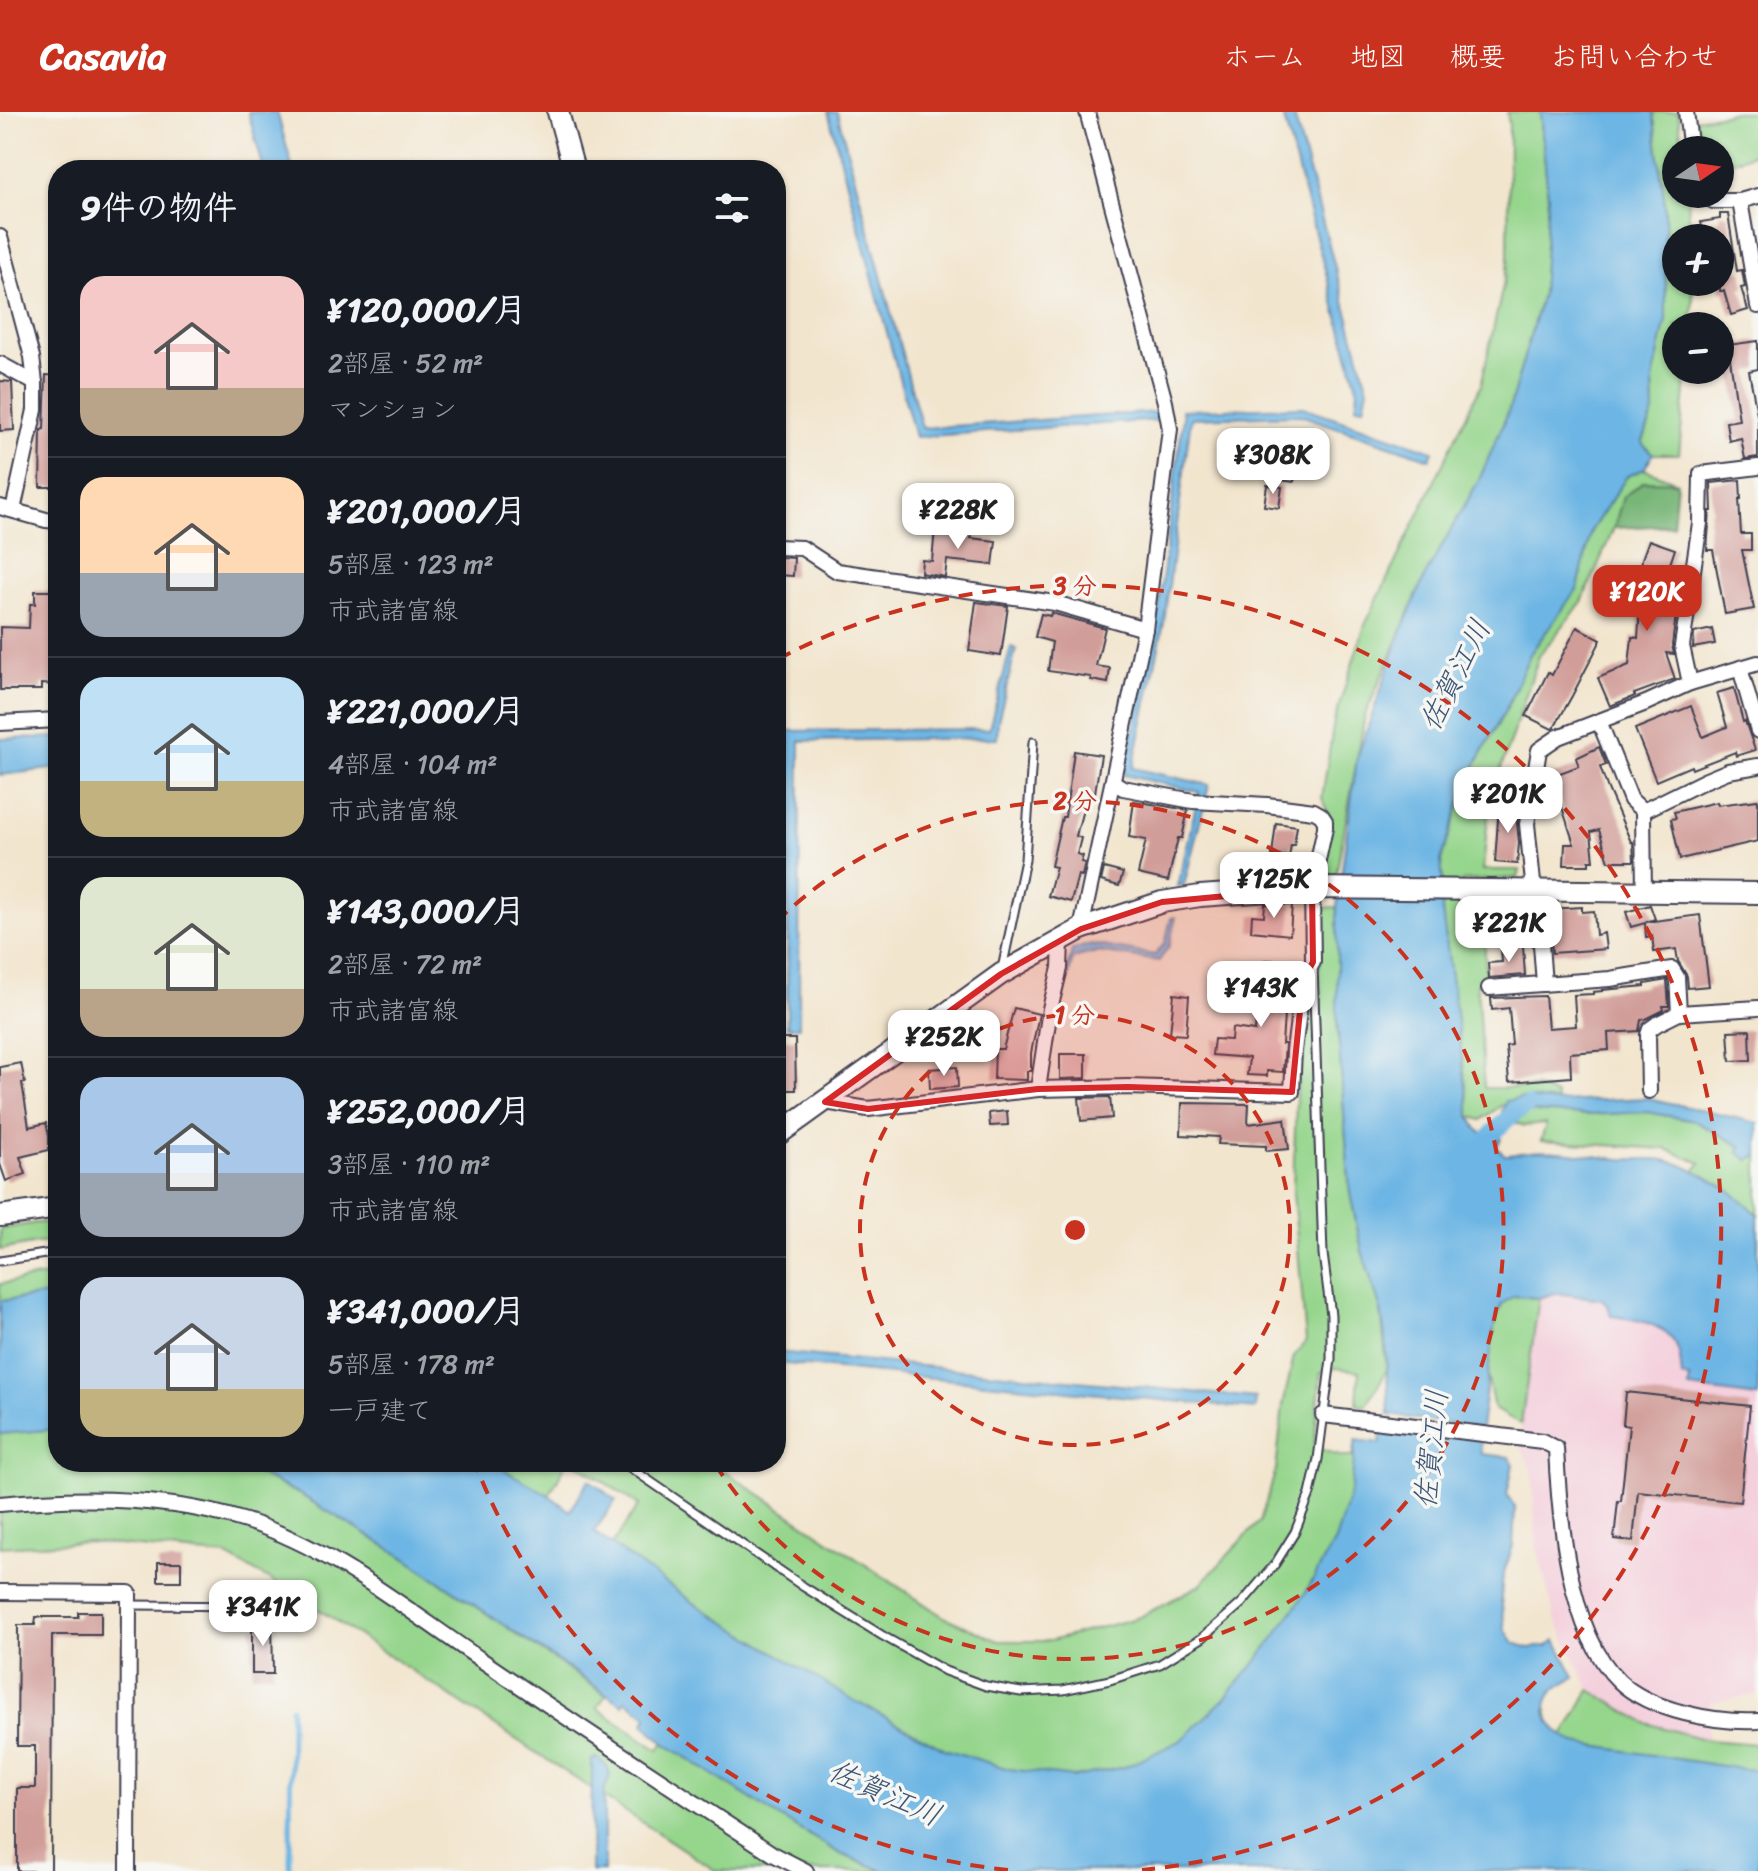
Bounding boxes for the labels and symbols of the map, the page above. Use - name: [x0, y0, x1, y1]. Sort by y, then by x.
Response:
- north arrow: [1662, 136, 1734, 208]
- pin: ¥308K: [1217, 428, 1329, 496]
- pin: ¥228K: [902, 483, 1014, 551]
- text: 3 分: [1052, 565, 1097, 607]
- pin: ¥120K: [1591, 565, 1703, 633]
- water label: 佐賀江川: [1404, 609, 1506, 741]
- pin: ¥201K: [1452, 767, 1564, 835]
- text: 2 分: [1052, 780, 1097, 822]
- pin: ¥125K: [1218, 852, 1330, 920]
- pin: ¥221K: [1453, 896, 1565, 964]
- pin: ¥143K: [1205, 961, 1317, 1029]
- text: 1 分: [1055, 994, 1095, 1036]
- pin: ¥252K: [888, 1010, 1000, 1078]
- centre of rings: [1061, 1216, 1089, 1244]
- water label: 佐賀江川: [1398, 1387, 1464, 1511]
- pin: ¥341K: [207, 1580, 319, 1648]
- water label: 佐賀江川: [819, 1744, 951, 1842]

